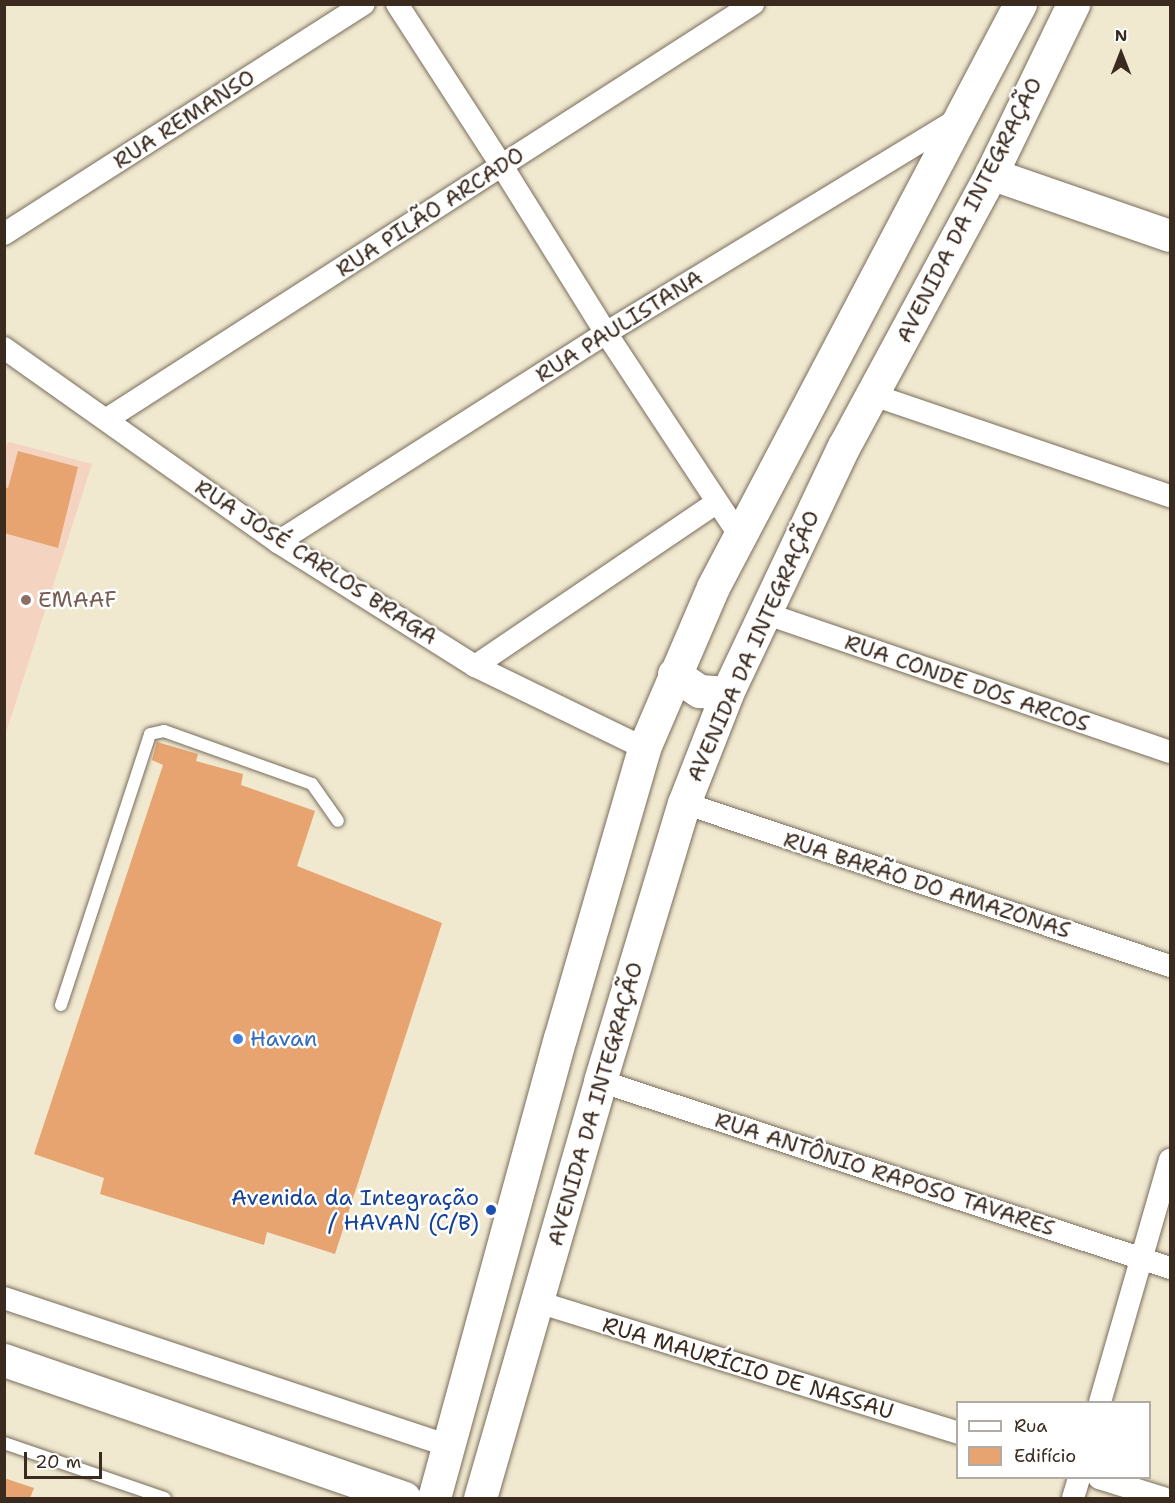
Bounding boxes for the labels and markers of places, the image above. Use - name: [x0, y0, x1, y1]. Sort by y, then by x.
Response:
- place label: EMAAF: [38, 587, 117, 613]
- marker: EMAAF: [19, 593, 33, 607]
- place label: Havan: [250, 1026, 317, 1052]
- marker: Havan: [231, 1032, 245, 1046]
- place label: Avenida da Integração / HAVAN (C/B): [231, 1184, 479, 1236]
- marker: Avenida da Integração / HAVAN (C/B): [484, 1203, 498, 1217]

